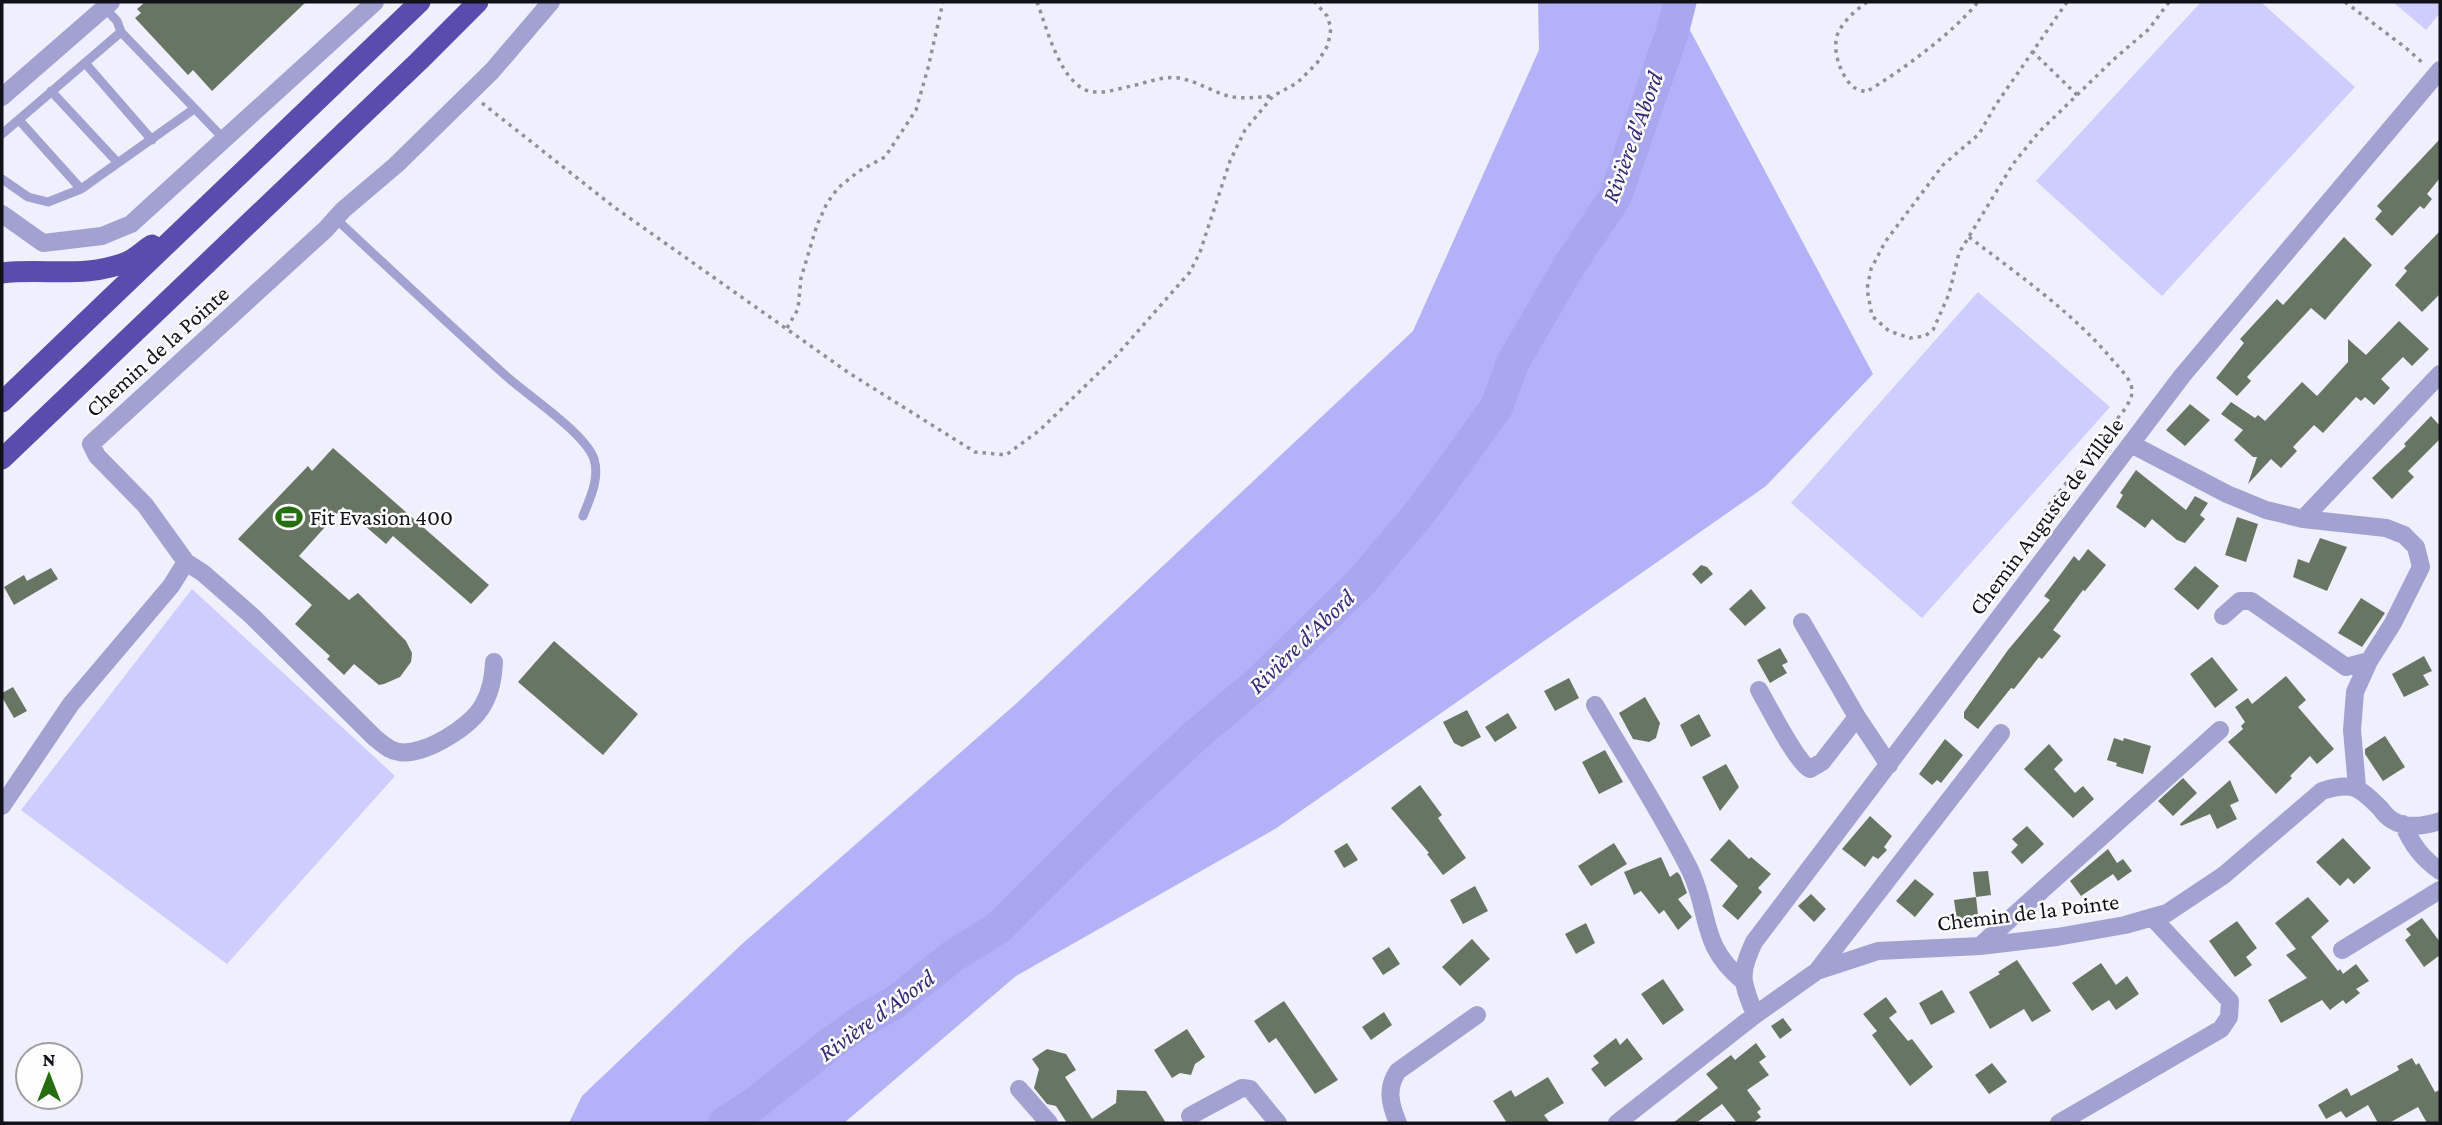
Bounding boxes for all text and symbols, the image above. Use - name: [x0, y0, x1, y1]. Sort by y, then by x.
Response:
- water label: Rivière d'Abord: [1596, 67, 1668, 206]
- street label: Chemin de la Pointe: [80, 280, 234, 422]
- street label: Chemin Auguste de Villèle: [1963, 412, 2129, 620]
- sports icon: Fit Evasion 400: [274, 502, 304, 532]
- place label: Fit Evasion 400: [310, 504, 453, 530]
- water label: Rivière d'Abord: [1242, 583, 1360, 698]
- street label: Chemin de la Pointe: [1936, 888, 2120, 936]
- water label: Rivière d'Abord: [813, 963, 940, 1066]
- north arrow: [14, 1041, 84, 1111]
- text: N: [43, 1049, 56, 1070]

